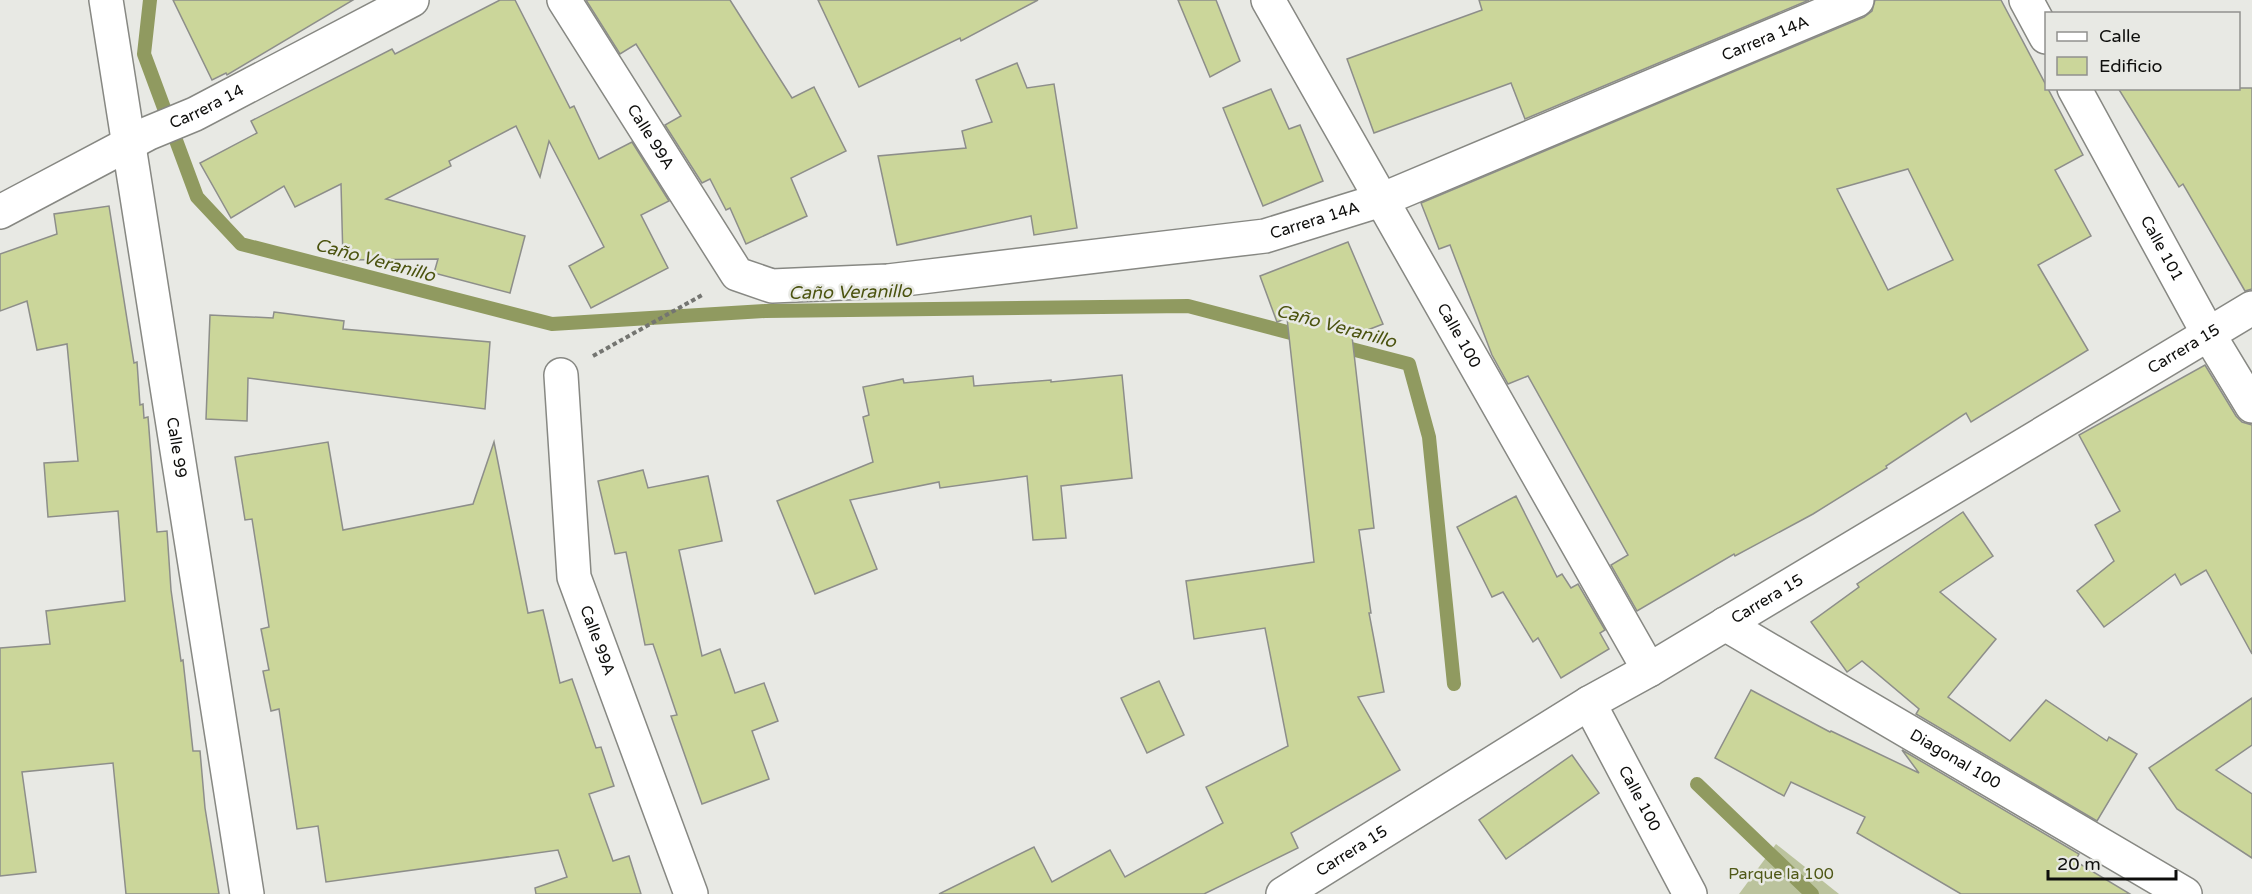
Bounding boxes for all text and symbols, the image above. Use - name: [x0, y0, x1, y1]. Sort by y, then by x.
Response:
- street label: Carrera 14A: [1719, 11, 1812, 66]
- legend: [2045, 12, 2240, 90]
- text: Calle: [2099, 25, 2141, 47]
- text: Edificio: [2099, 55, 2163, 77]
- street label: Carrera 14: [166, 80, 247, 133]
- street label: Calle 99A: [622, 101, 679, 173]
- street label: Carrera 14A: [1268, 197, 1362, 244]
- street label: Calle 101: [2136, 212, 2188, 285]
- water label: Caño Veranillo: [313, 233, 438, 287]
- water label: Caño Veranillo: [788, 280, 913, 304]
- water label: Caño Veranillo: [1274, 299, 1399, 353]
- street label: Calle 100: [1432, 300, 1485, 372]
- street label: Carrera 15: [2144, 320, 2224, 378]
- street label: Calle 99: [162, 416, 191, 479]
- street label: Carrera 15: [1727, 570, 1807, 628]
- street label: Calle 99A: [575, 603, 620, 678]
- street label: Diagonal 100: [1906, 725, 2004, 794]
- street label: Calle 100: [1614, 762, 1665, 835]
- street label: Carrera 15: [1312, 821, 1391, 881]
- scale bar: [2048, 843, 2176, 881]
- text: 20 m: [2057, 853, 2101, 875]
- park label: Parque la 100: [1728, 864, 1834, 884]

